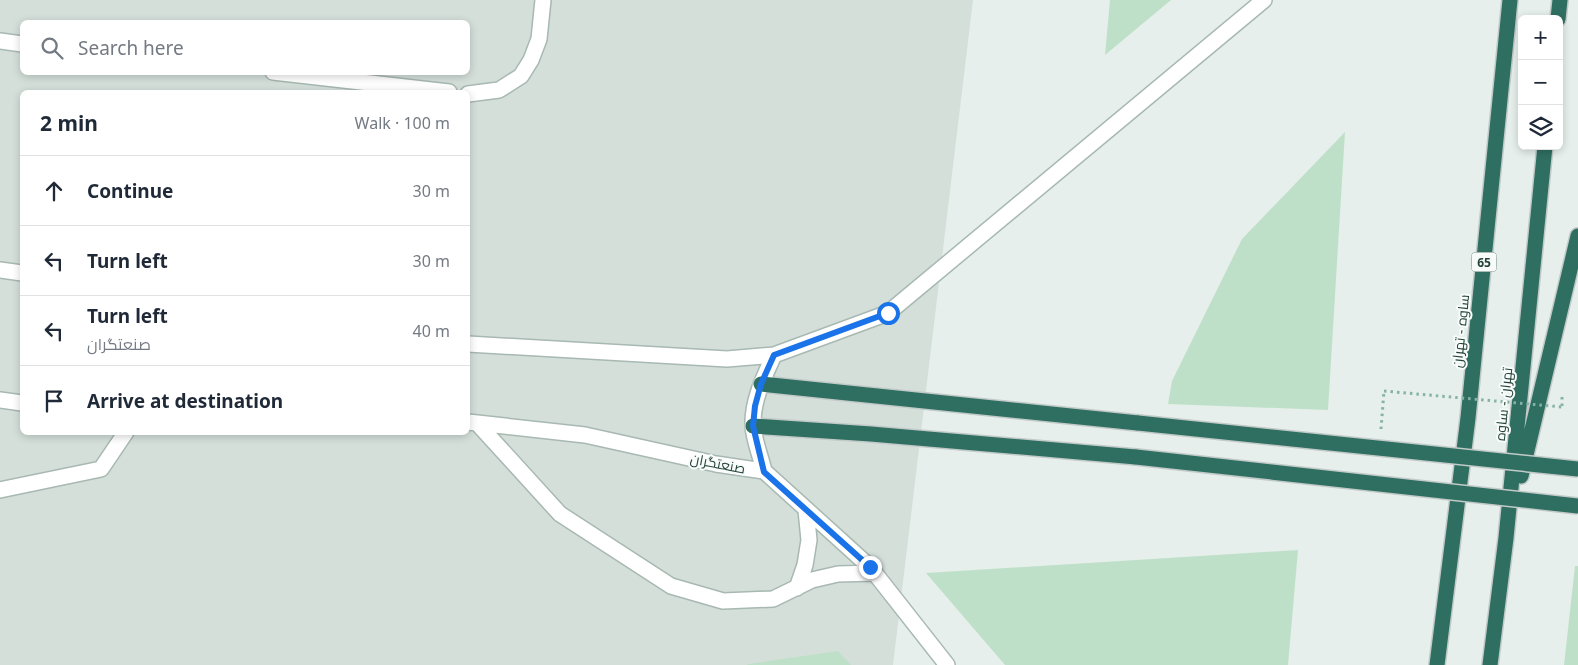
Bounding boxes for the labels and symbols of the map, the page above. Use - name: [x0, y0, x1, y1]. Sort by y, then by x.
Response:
- road number: 65: [1472, 252, 1496, 272]
- street label: ساوه - تهران: [1447, 293, 1473, 369]
- route start: [877, 302, 900, 325]
- street label: تهران - ساوه: [1490, 366, 1516, 442]
- street label: صنعتگران: [689, 448, 747, 478]
- route end: [859, 556, 882, 579]

